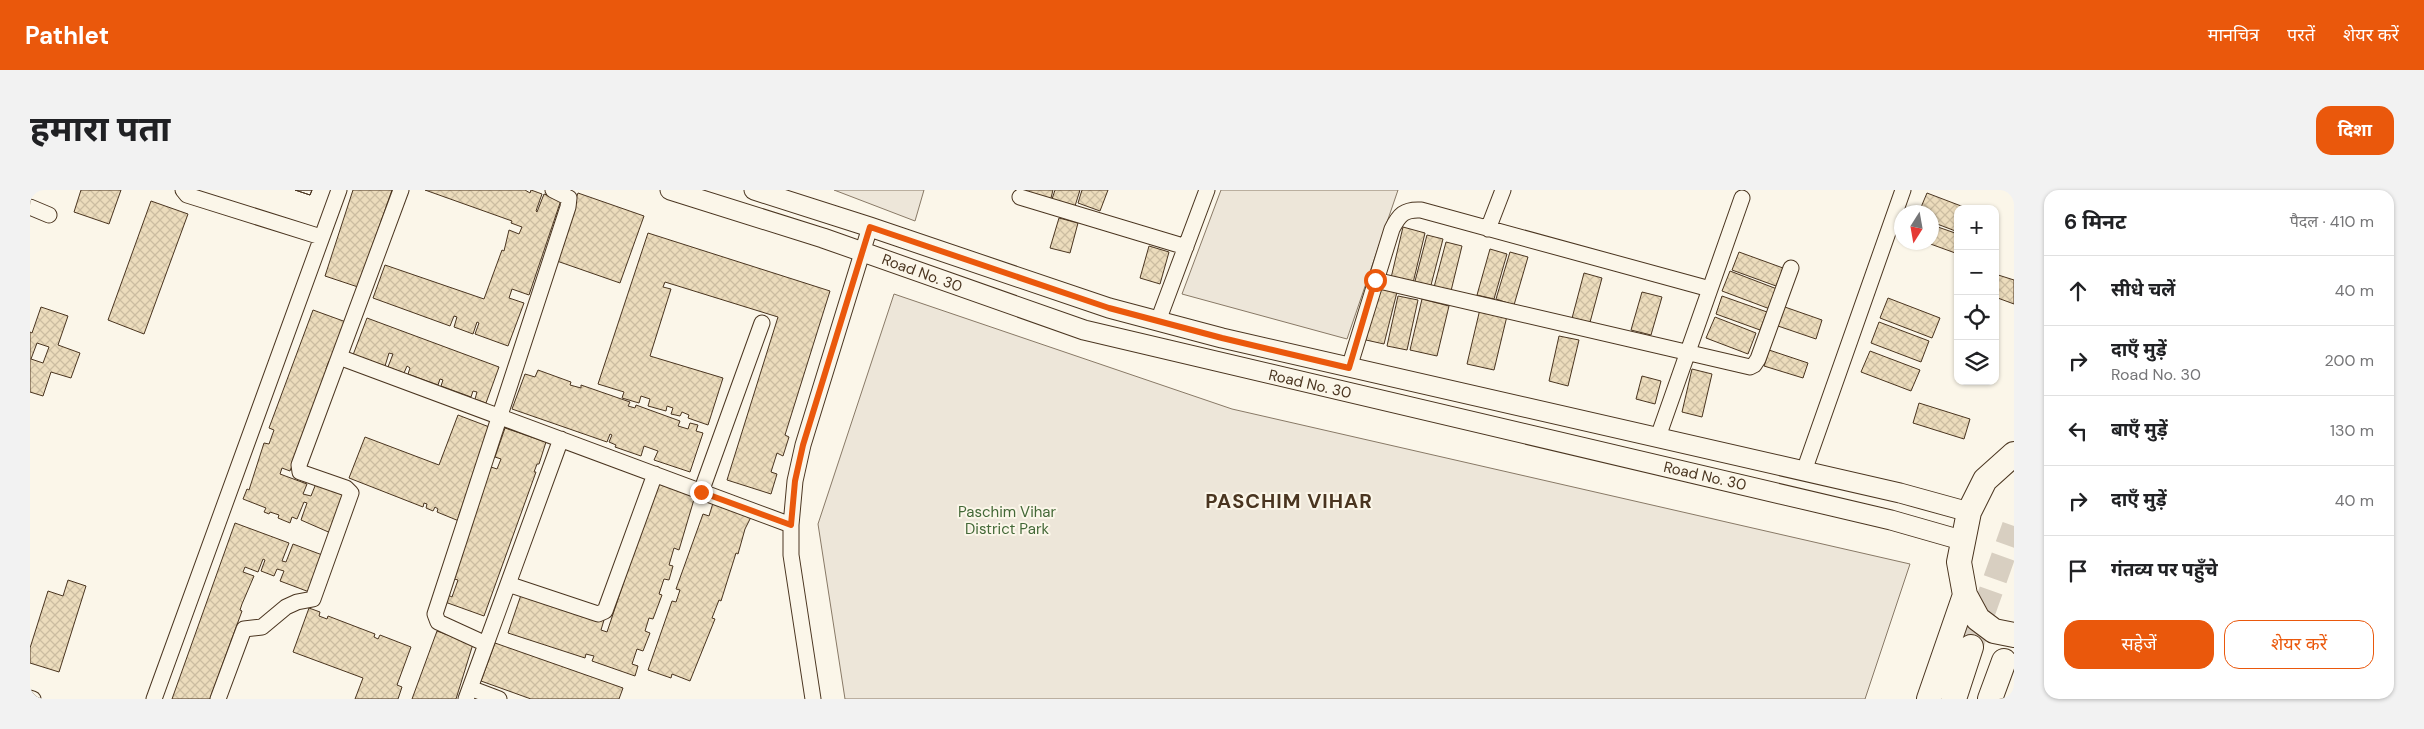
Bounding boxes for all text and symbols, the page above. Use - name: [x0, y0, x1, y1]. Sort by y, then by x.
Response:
- text: Pathlet: [25, 20, 109, 51]
- text: मानचित्र: [2208, 23, 2259, 47]
- text: परतें: [2287, 23, 2315, 47]
- text: शेयर करें: [2343, 23, 2399, 47]
- text: हमारा पता: [30, 106, 170, 152]
- button: दिशा: [2316, 106, 2394, 155]
- north arrow: [1894, 205, 1939, 250]
- map controls: [1954, 205, 1999, 385]
- button: +: [1954, 205, 1999, 250]
- text: 6 मिनट: [2064, 208, 2126, 236]
- text: पैदल · 410 m: [2290, 211, 2374, 232]
- street label: Road No. 30: [879, 249, 965, 297]
- button: −: [1954, 250, 1999, 295]
- route start: [1364, 269, 1387, 292]
- icon: ahead: [2064, 277, 2092, 305]
- text: सीधे चलें: [2111, 277, 2175, 302]
- text: 40 m: [2335, 280, 2374, 301]
- button: locate: [1954, 295, 1999, 340]
- text: दाएँ मुड़ें: [2111, 337, 2166, 362]
- button: layers: [1954, 340, 1999, 385]
- icon: right: [2064, 347, 2092, 375]
- text: 200 m: [2325, 350, 2374, 371]
- text: Road No. 30: [2111, 364, 2201, 385]
- street label: Road No. 30: [1267, 365, 1353, 403]
- icon: left: [2064, 417, 2092, 445]
- text: बाएँ मुड़ें: [2111, 417, 2168, 442]
- text: 130 m: [2330, 420, 2374, 441]
- street label: Road No. 30: [1662, 457, 1748, 495]
- route end: [690, 481, 713, 504]
- icon: right: [2064, 487, 2092, 515]
- text: दाएँ मुड़ें: [2111, 487, 2166, 512]
- district label: PASCHIM VIHAR: [1205, 488, 1373, 514]
- text: 40 m: [2335, 490, 2374, 511]
- park label: Paschim Vihar District Park: [958, 502, 1057, 539]
- icon: arrive: [2064, 557, 2092, 585]
- text: गंतव्य पर पहुँचे: [2111, 557, 2218, 582]
- button: सहेजें: [2064, 620, 2214, 669]
- button: शेयर करें: [2224, 620, 2374, 669]

